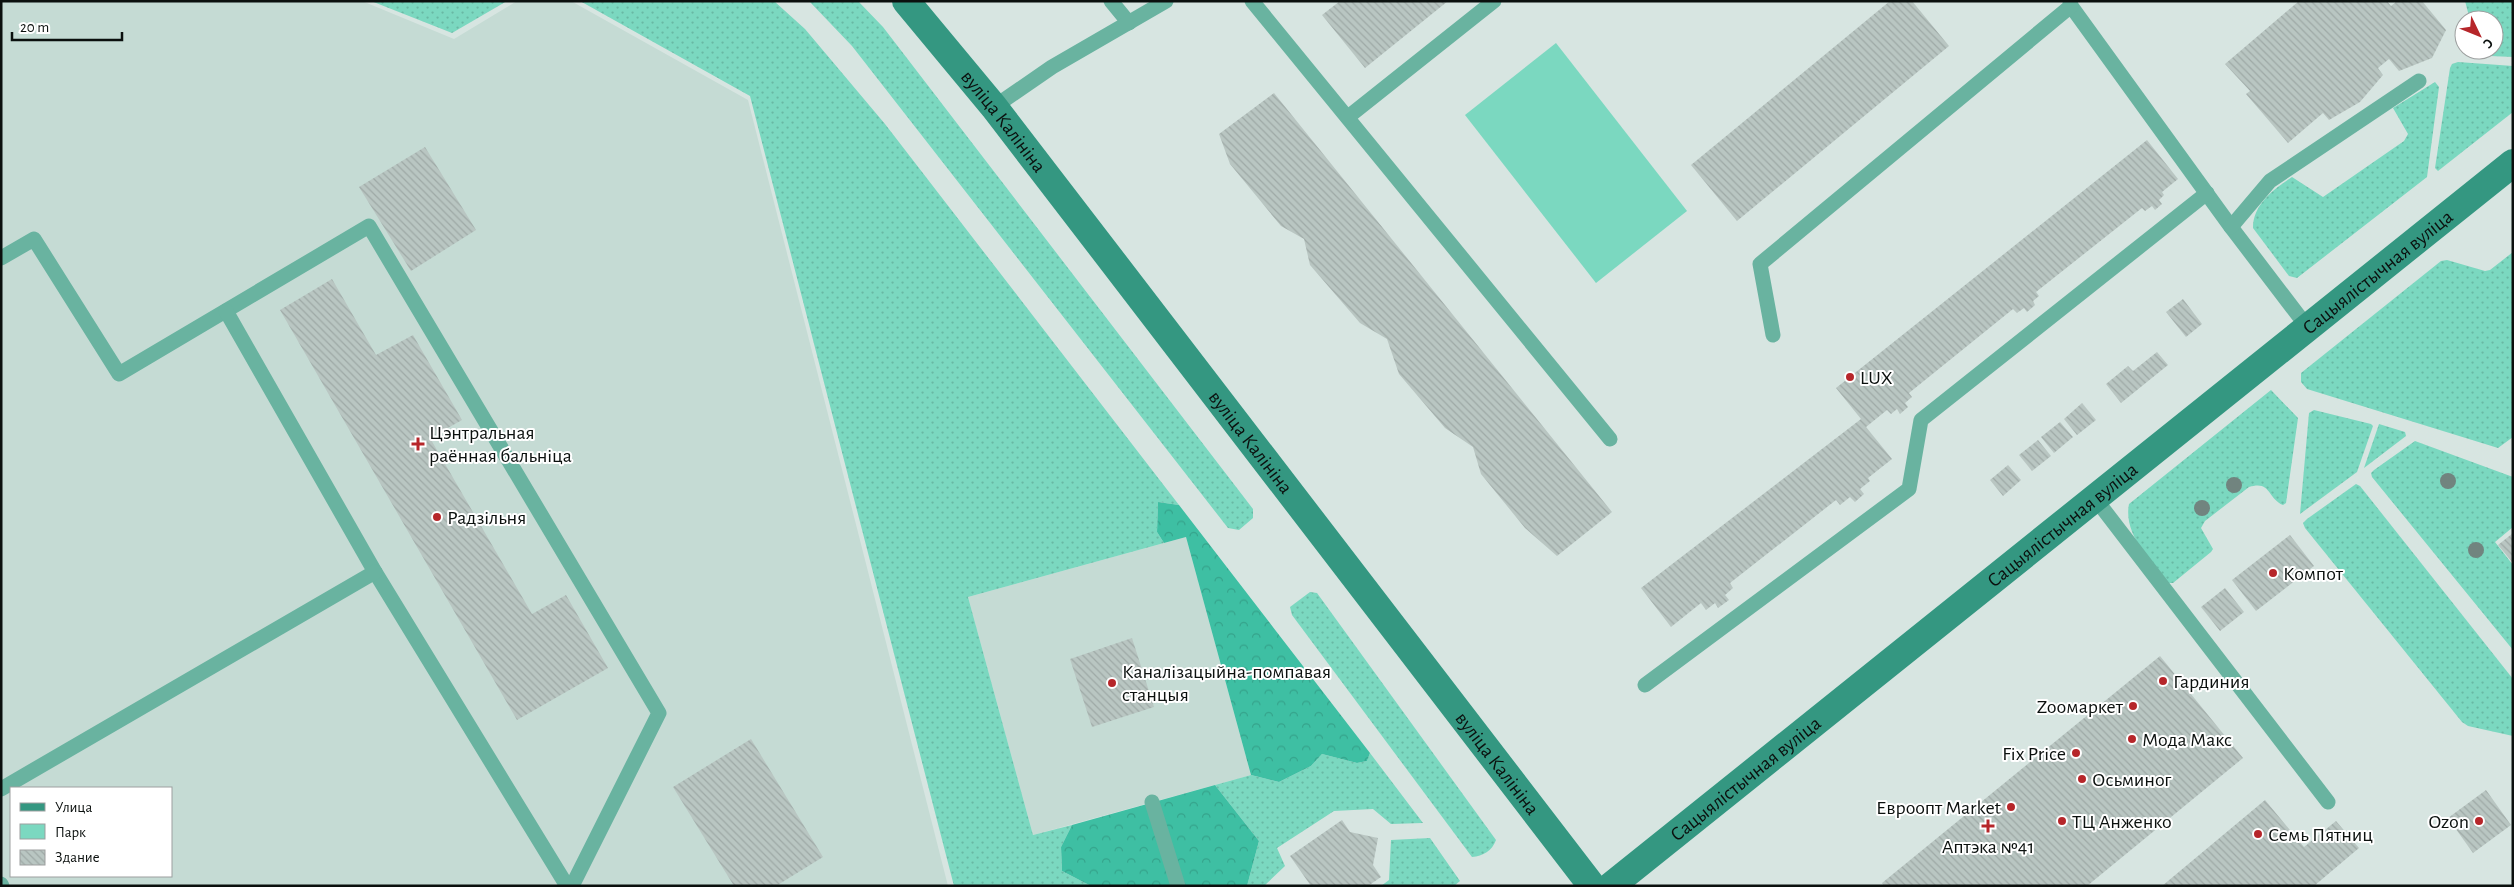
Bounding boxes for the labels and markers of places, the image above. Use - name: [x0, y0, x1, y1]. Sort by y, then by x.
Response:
- place label: LUX: [1860, 368, 1893, 388]
- marker: LUX: [1844, 371, 1856, 383]
- place label: Цэнтральная раённая бальніца: [429, 423, 572, 466]
- marker: Цэнтральная раённая бальніца: [411, 437, 425, 451]
- place label: Радзільня: [447, 508, 526, 528]
- marker: Радзільня: [431, 511, 443, 523]
- place label: Компот: [2283, 564, 2344, 584]
- marker: Компот: [2267, 567, 2279, 579]
- place label: Каналізацыйна-помпавая станцыя: [1122, 662, 1331, 705]
- place label: Гардиния: [2173, 672, 2250, 692]
- marker: Гардиния: [2157, 675, 2169, 687]
- marker: Каналізацыйна-помпавая станцыя: [1106, 677, 1118, 689]
- place label: Zooмаркет: [2037, 697, 2124, 717]
- marker: Zooмаркет: [2127, 700, 2139, 712]
- place label: Мода Макс: [2142, 730, 2232, 750]
- marker: Мода Макс: [2126, 733, 2138, 745]
- place label: Fix Price: [2002, 744, 2066, 764]
- marker: Fix Price: [2070, 747, 2082, 759]
- place label: Осьминог: [2092, 770, 2171, 790]
- marker: Осьминог: [2076, 773, 2088, 785]
- place label: Евроопт Market: [1876, 798, 2002, 818]
- marker: Евроопт Market: [2005, 801, 2017, 813]
- place label: ТЦ Анженко: [2072, 812, 2172, 832]
- place label: Ozon: [2428, 812, 2469, 832]
- marker: ТЦ Анженко: [2056, 815, 2068, 827]
- marker: Ozon: [2473, 815, 2485, 827]
- marker: Аптэка №41: [1982, 820, 1994, 832]
- place label: Семь Пятниц: [2268, 825, 2373, 845]
- marker: Семь Пятниц: [2252, 828, 2264, 840]
- place label: Аптэка №41: [1942, 837, 2034, 857]

